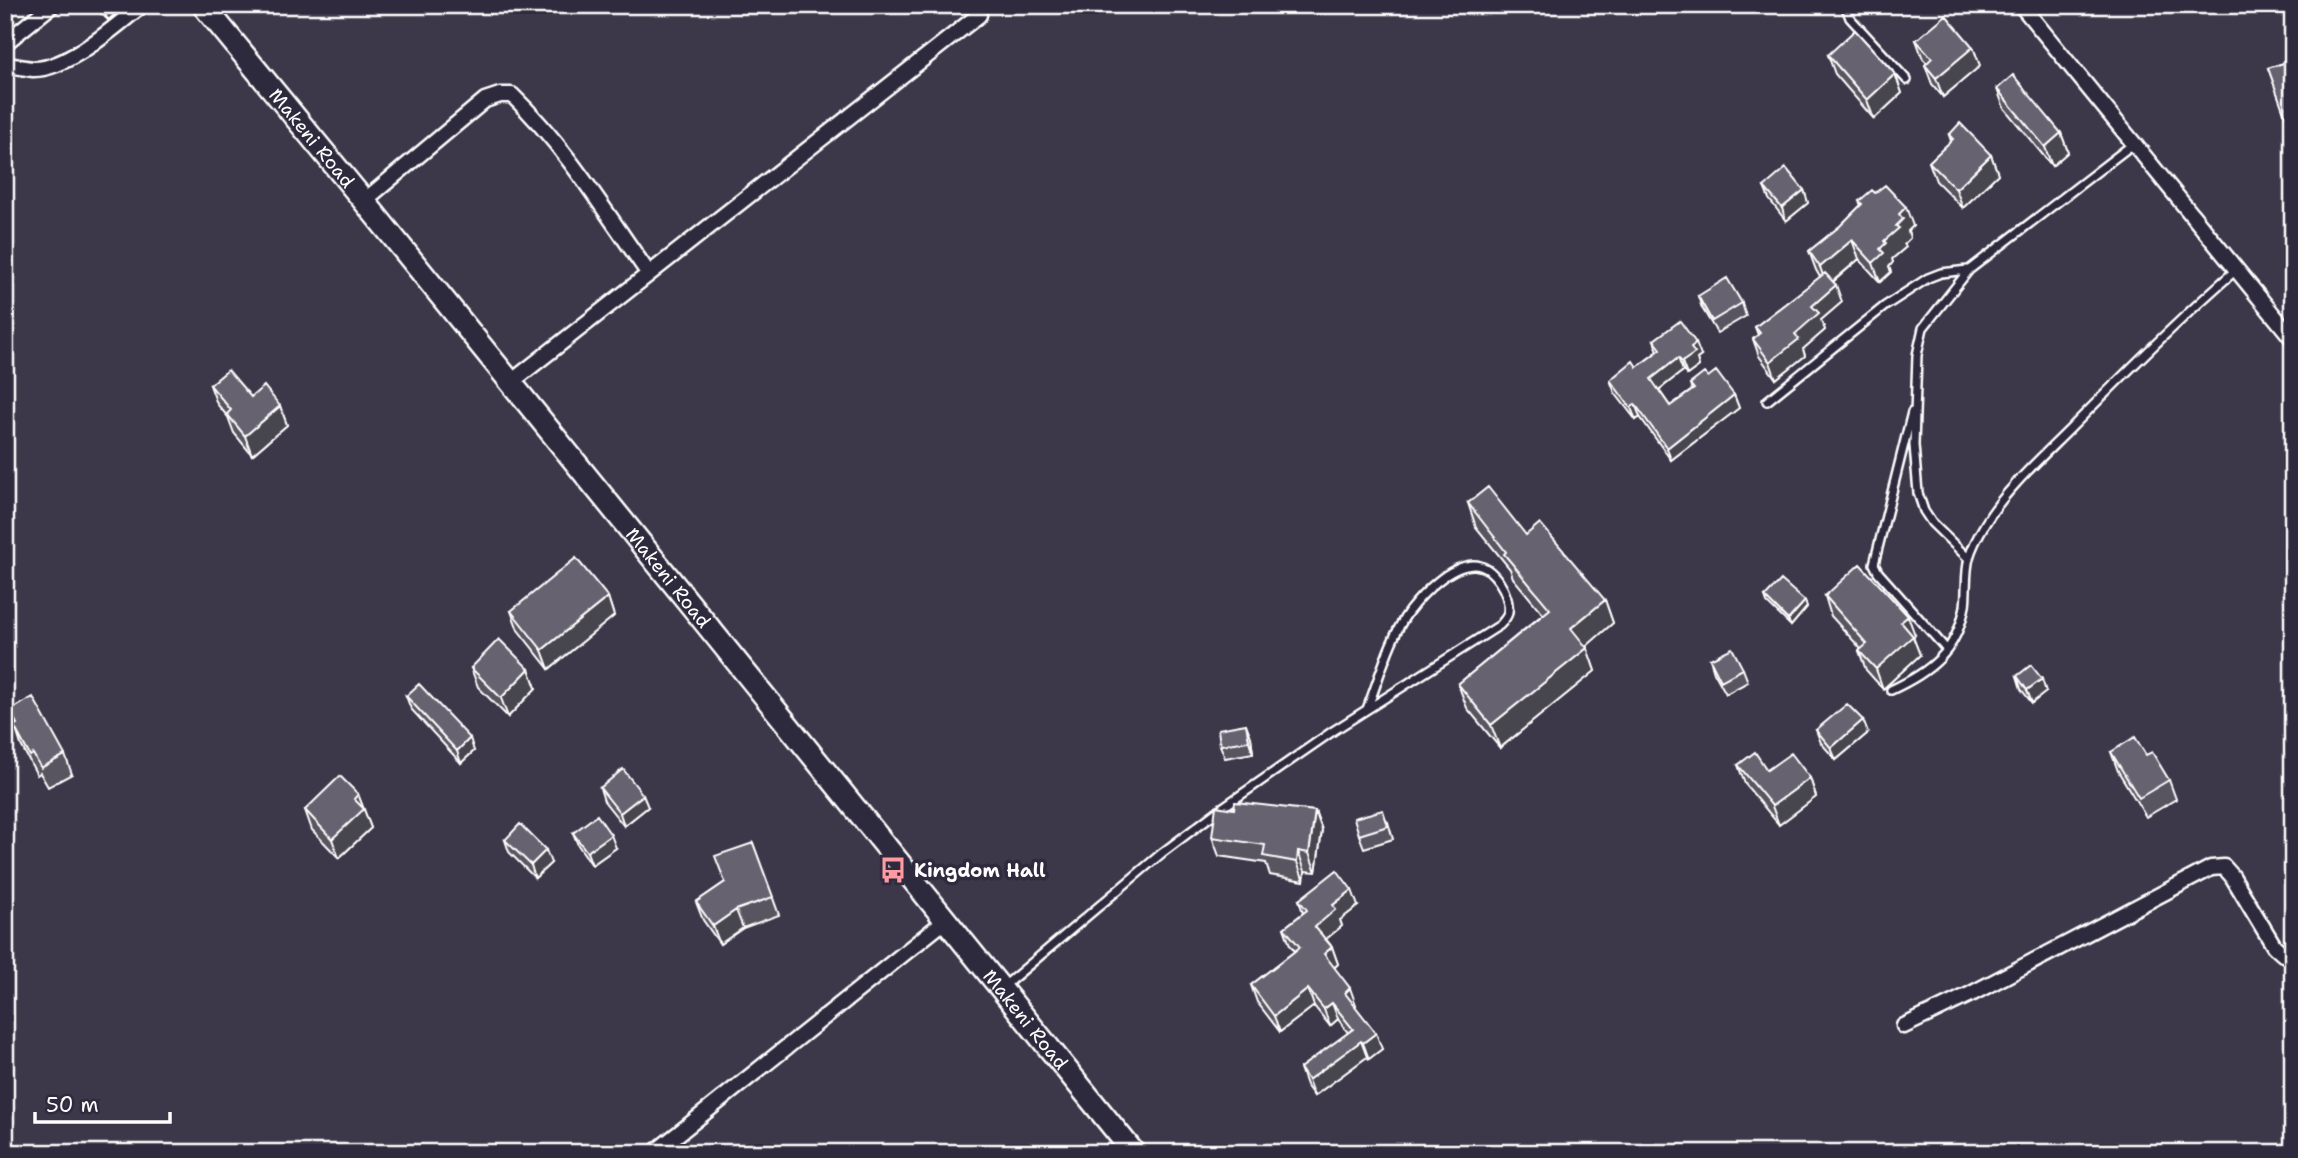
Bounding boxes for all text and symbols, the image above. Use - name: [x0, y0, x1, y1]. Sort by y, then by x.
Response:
- street label: Makeni Road: [263, 83, 360, 193]
- street label: Makeni Road: [620, 523, 716, 633]
- bus stop icon: Kingdom Hall: [878, 855, 908, 885]
- place label: Kingdom Hall: [914, 858, 1046, 883]
- street label: Makeni Road: [977, 964, 1073, 1075]
- scale bar: [35, 1081, 170, 1125]
- text: 50 m: [46, 1091, 99, 1119]

